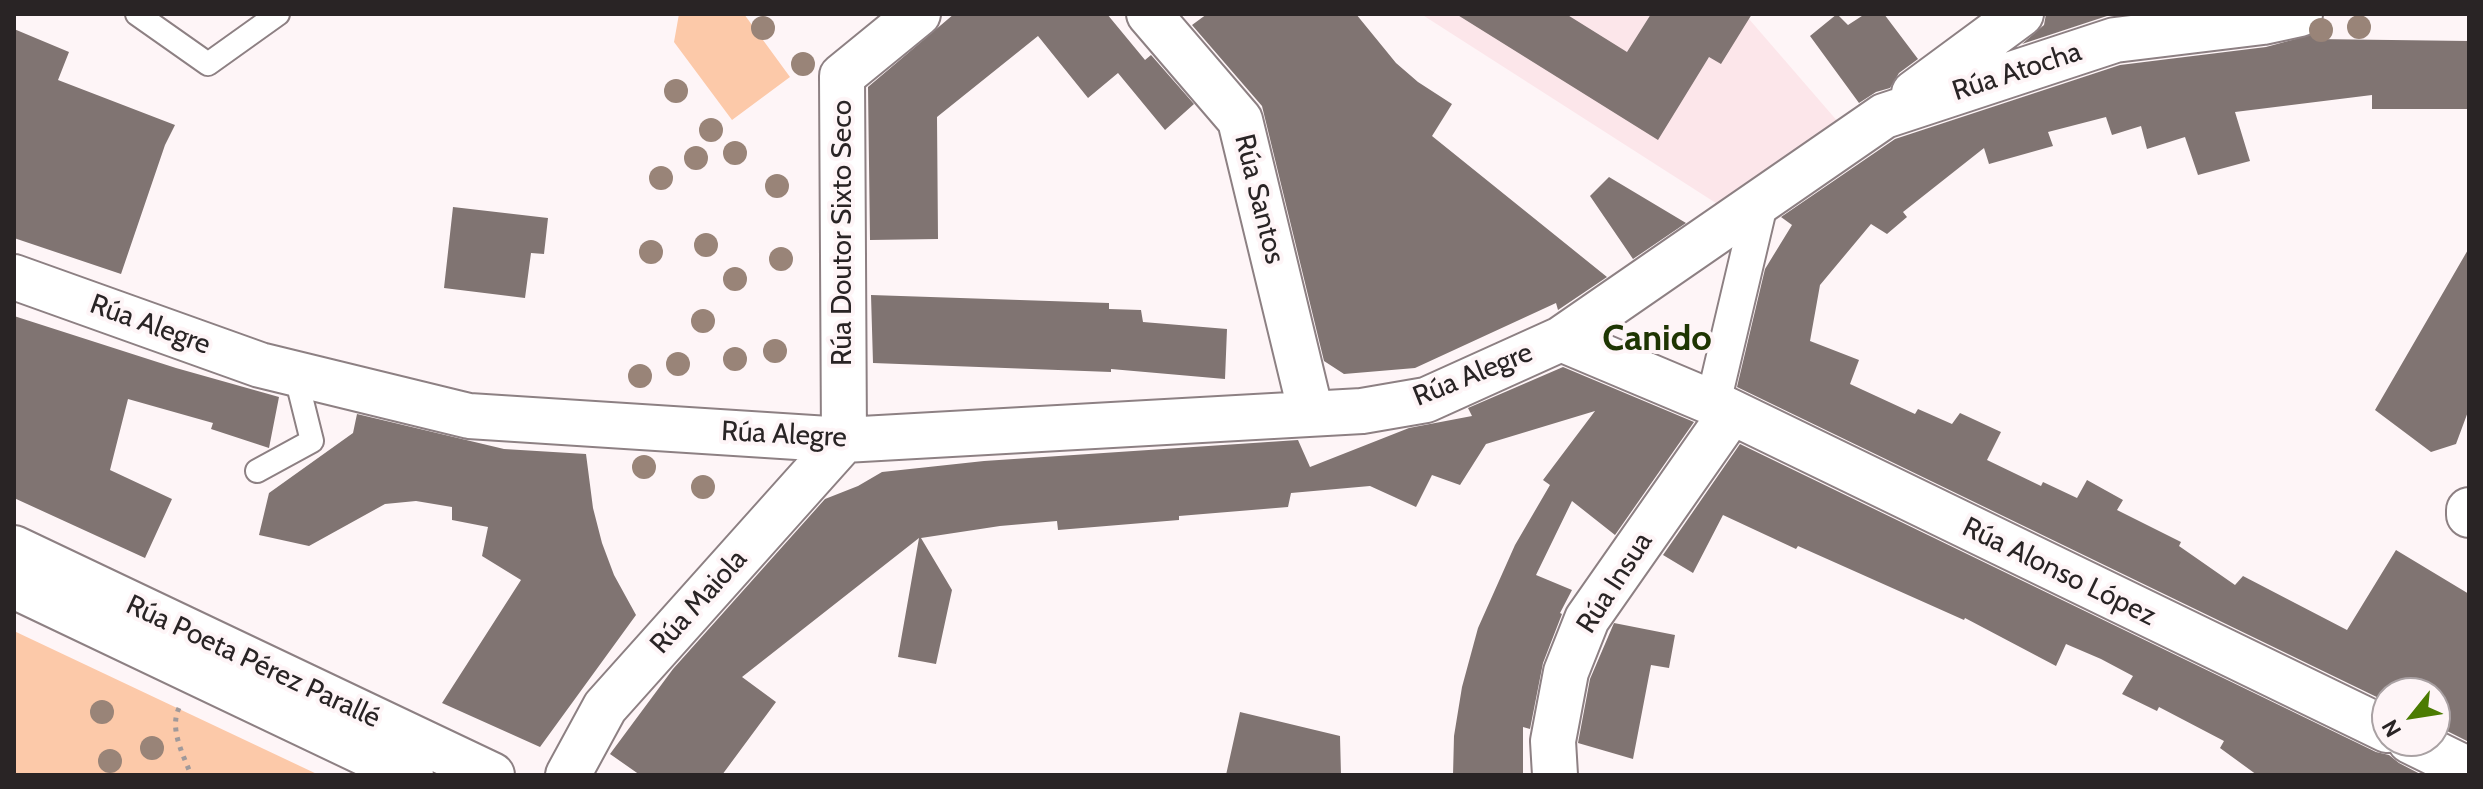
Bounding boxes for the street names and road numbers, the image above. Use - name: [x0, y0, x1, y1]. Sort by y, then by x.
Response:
- street label: Rúa Atocha: [1948, 35, 2086, 109]
- street label: Rúa Doutor Sixto Seco: [826, 100, 860, 366]
- street label: Rúa Santos: [1227, 131, 1291, 267]
- street label: Rúa Alegre: [85, 288, 215, 362]
- street label: Rúa Alegre: [1408, 336, 1538, 414]
- street label: Rúa Alegre: [720, 415, 848, 455]
- street label: Rúa Alonso López: [1957, 511, 2161, 633]
- street label: Rúa Insua: [1570, 526, 1660, 640]
- street label: Rúa Maiola: [644, 543, 754, 661]
- street label: Rúa Poeta Pérez Parallé: [121, 588, 385, 736]

